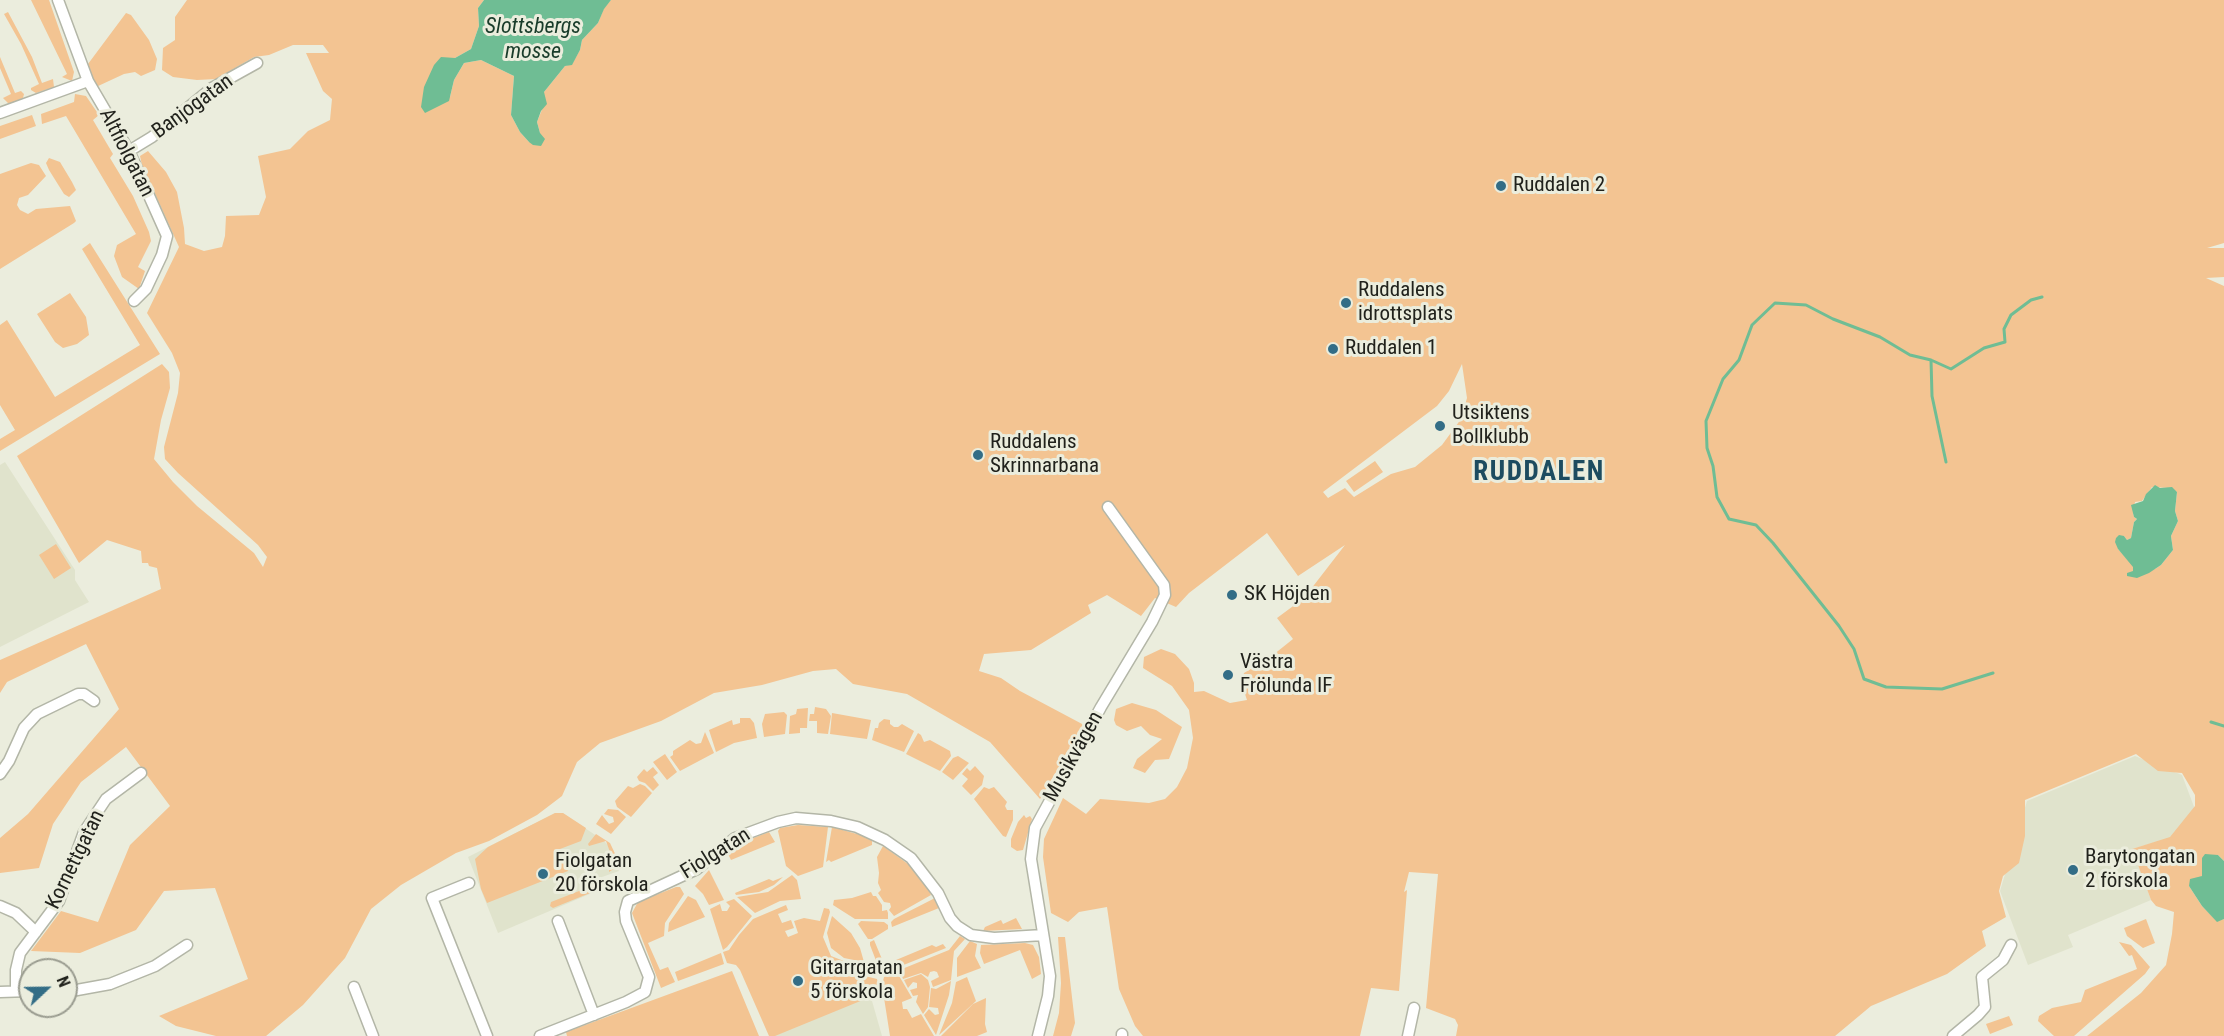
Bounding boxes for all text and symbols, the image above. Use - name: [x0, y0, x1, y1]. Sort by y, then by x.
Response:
- water label: Slottsbergs mosse: [485, 14, 581, 66]
- street label: Banjogatan: [148, 69, 238, 145]
- street label: Altfiolgatan: [93, 105, 159, 201]
- place label: Ruddalen 2: [1513, 173, 1605, 199]
- marker: Ruddalen 2: [1494, 179, 1508, 193]
- place label: Ruddalens idrottsplats: [1358, 278, 1453, 328]
- marker: Ruddalens idrottsplats: [1339, 296, 1353, 310]
- place label: Ruddalen 1: [1345, 336, 1437, 362]
- marker: Ruddalen 1: [1326, 342, 1340, 356]
- place label: Utsiktens Bollklubb: [1452, 401, 1530, 451]
- marker: Utsiktens Bollklubb: [1433, 419, 1447, 433]
- place label: Ruddalens Skrinnarbana: [990, 430, 1099, 480]
- marker: Ruddalens Skrinnarbana: [971, 448, 985, 462]
- district label: RUDDALEN: [1473, 457, 1605, 489]
- place label: SK Höjden: [1244, 582, 1330, 608]
- marker: SK Höjden: [1225, 588, 1239, 602]
- place label: Västra Frölunda IF: [1240, 650, 1332, 700]
- marker: Västra Frölunda IF: [1221, 668, 1235, 682]
- street label: Musikvägen: [1039, 708, 1109, 806]
- street label: Kornettgatan: [41, 806, 111, 914]
- street label: Fiolgatan: [677, 823, 755, 885]
- place label: Barytongatan 2 förskola: [2085, 845, 2195, 895]
- place label: Fiolgatan 20 förskola: [555, 849, 649, 899]
- marker: Barytongatan 2 förskola: [2066, 863, 2080, 877]
- marker: Fiolgatan 20 förskola: [536, 867, 550, 881]
- place label: Gitarrgatan 5 förskola: [810, 956, 903, 1006]
- north arrow: [18, 958, 78, 1018]
- text: N: [53, 974, 74, 990]
- marker: Gitarrgatan 5 förskola: [791, 974, 805, 988]

